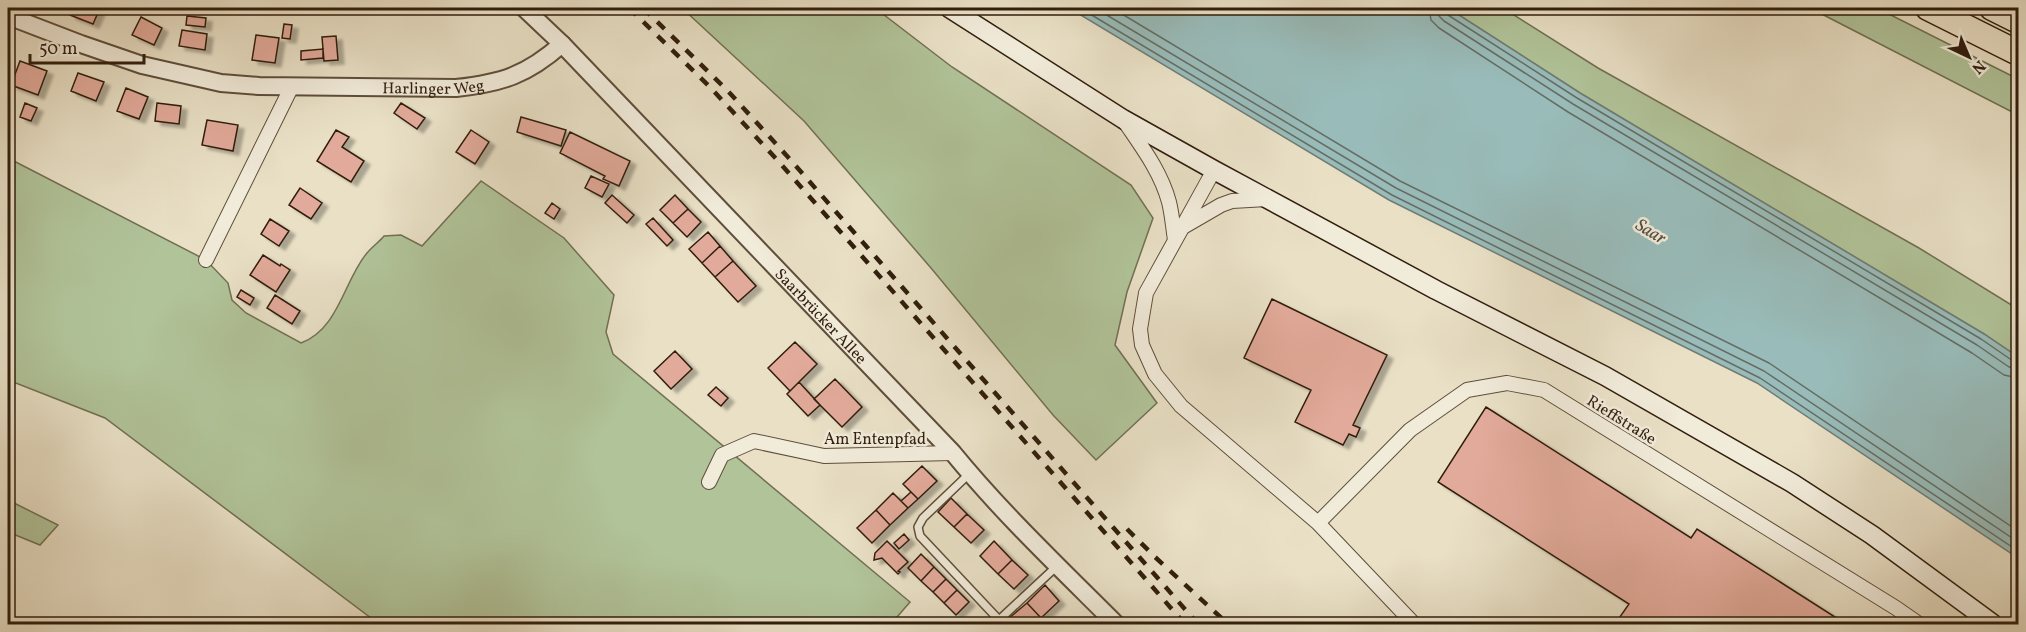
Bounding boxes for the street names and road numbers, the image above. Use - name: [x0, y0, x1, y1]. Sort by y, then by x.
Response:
- street label: Harlinger Weg: [382, 75, 486, 101]
- street label: Saarbrücker Allee: [769, 264, 871, 370]
- street label: Rieffstraße: [1582, 391, 1660, 451]
- street label: Am Entenpfad: [824, 429, 926, 451]

